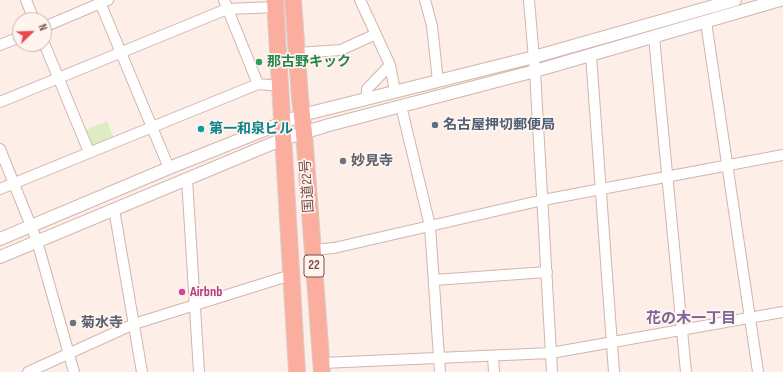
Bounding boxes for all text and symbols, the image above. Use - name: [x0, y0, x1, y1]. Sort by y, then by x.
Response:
- north arrow: [12, 12, 52, 52]
- text: N: [35, 22, 50, 33]
- place label: 那古野キック: [267, 54, 351, 70]
- marker: 那古野キック: [254, 57, 264, 67]
- place label: 名古屋押切郵便局: [443, 117, 555, 133]
- marker: 名古屋押切郵便局: [430, 120, 440, 130]
- place label: 第一和泉ビル: [209, 121, 293, 137]
- marker: 第一和泉ビル: [196, 124, 206, 134]
- place label: 妙見寺: [351, 153, 393, 169]
- marker: 妙見寺: [338, 156, 348, 166]
- street label: 国道22号: [298, 159, 318, 213]
- road number: 22: [304, 255, 324, 277]
- place label: Airbnb: [190, 284, 222, 300]
- marker: Airbnb: [177, 287, 187, 297]
- district label: 花の木一丁目: [646, 310, 736, 328]
- place label: 菊水寺: [81, 315, 123, 331]
- marker: 菊水寺: [68, 318, 78, 328]

